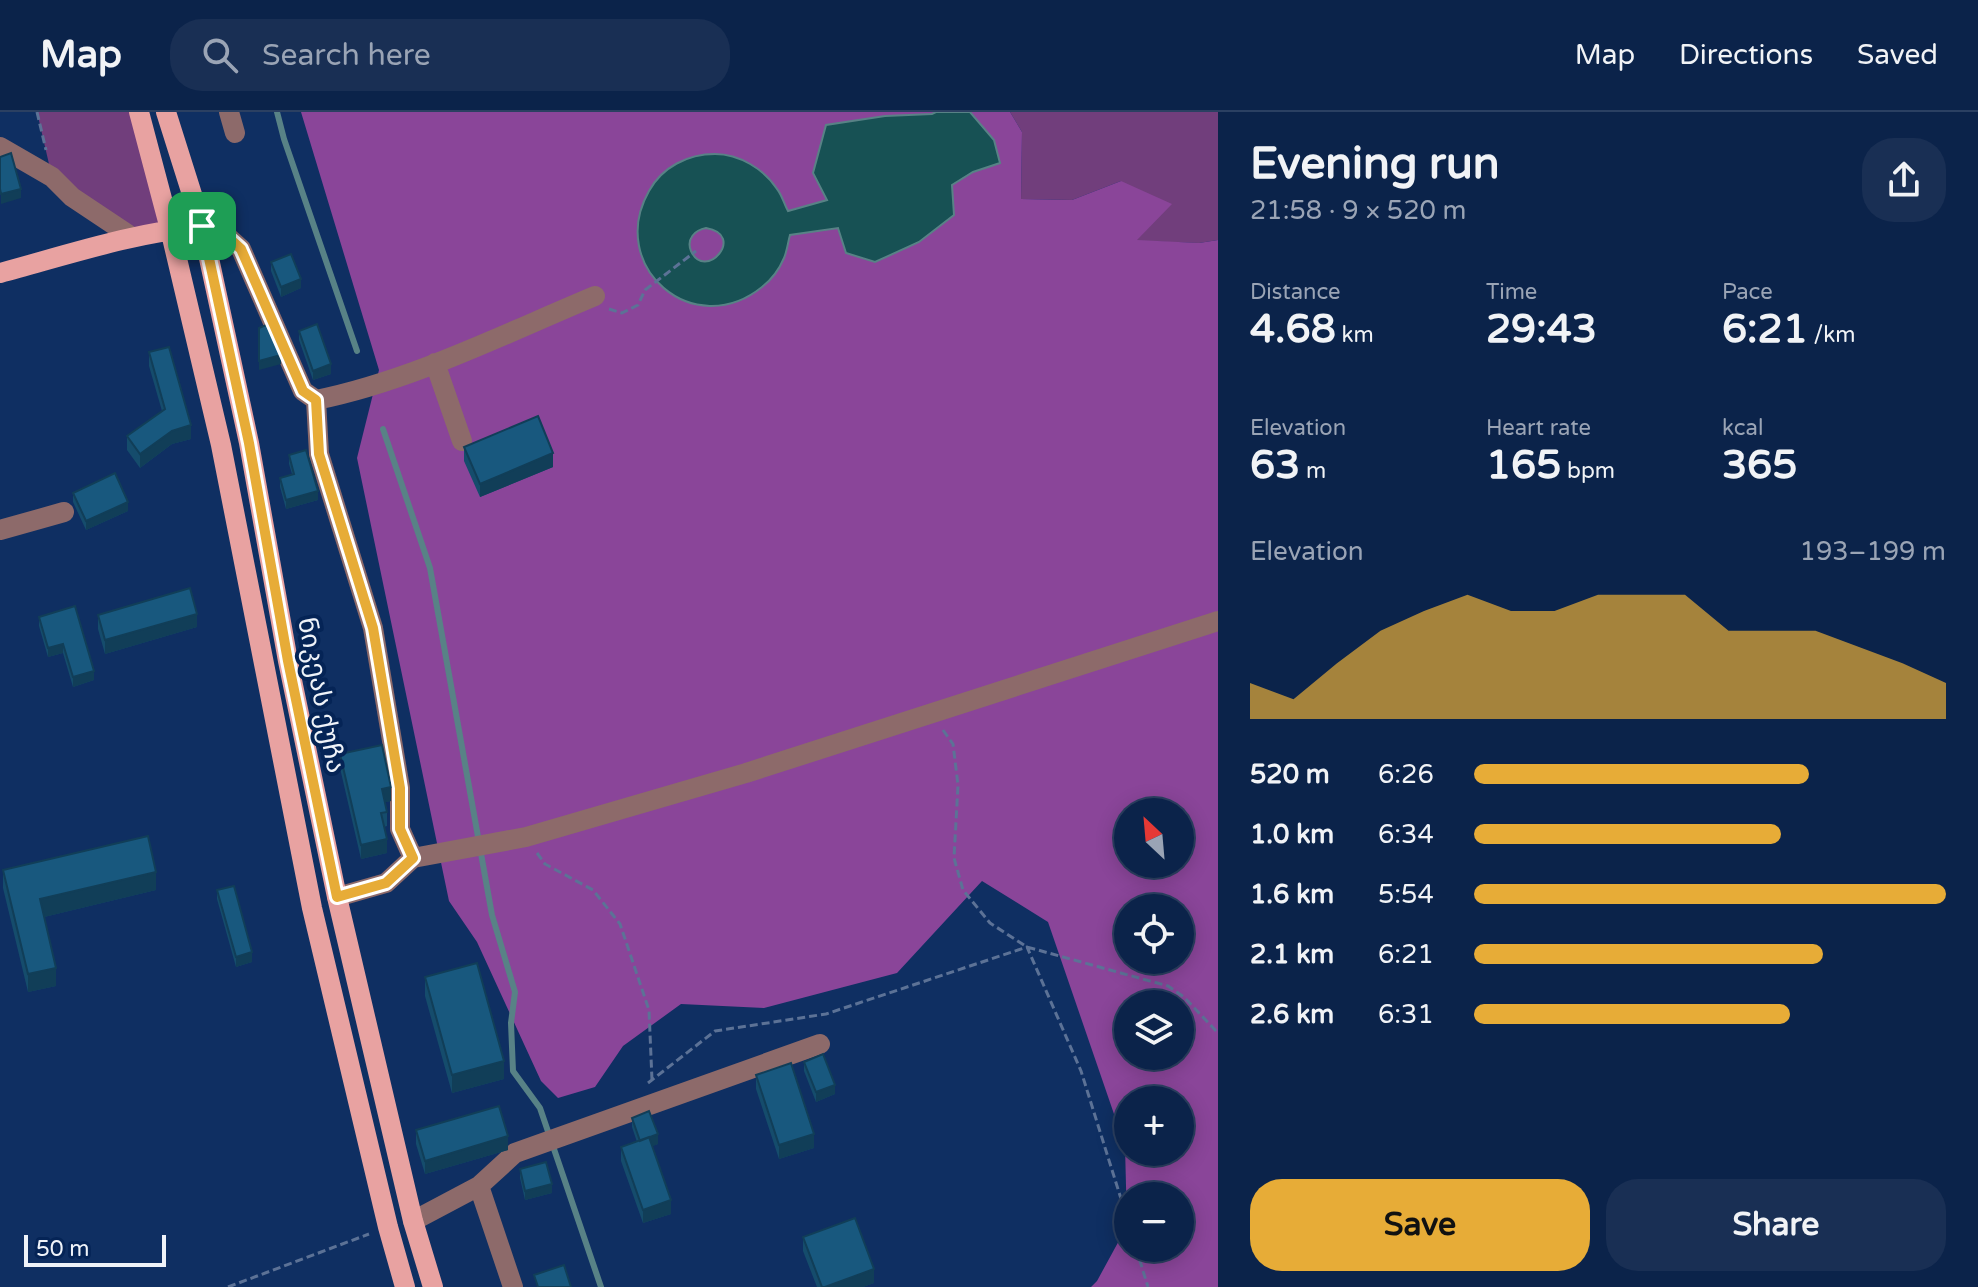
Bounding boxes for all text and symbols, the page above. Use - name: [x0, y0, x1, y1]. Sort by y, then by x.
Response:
- search box: [170, 19, 730, 91]
- text: Map: [40, 32, 122, 78]
- icon: search: [198, 33, 242, 77]
- text: Search here: [262, 37, 431, 74]
- text: Map: [1575, 38, 1635, 72]
- text: Directions: [1679, 38, 1813, 72]
- text: Saved: [1857, 38, 1938, 72]
- text: Evening run: [1250, 138, 1499, 191]
- button: share: [1862, 138, 1946, 222]
- pin: [168, 192, 236, 260]
- text: 21:58 · 9 × 520 m: [1250, 195, 1466, 226]
- icon: arrive: [180, 204, 224, 248]
- text: Distance: [1250, 279, 1341, 305]
- text: Time: [1486, 279, 1537, 305]
- text: Pace: [1722, 279, 1773, 305]
- text: 4.68: [1250, 305, 1336, 353]
- text: 29:43: [1486, 305, 1597, 353]
- text: 6:21: [1722, 305, 1808, 353]
- text: km: [1336, 322, 1374, 348]
- text: /km: [1808, 322, 1855, 348]
- text: Elevation: [1250, 415, 1346, 441]
- text: Heart rate: [1486, 415, 1591, 441]
- text: kcal: [1722, 415, 1763, 441]
- text: 63: [1250, 441, 1300, 489]
- text: 165: [1486, 441, 1561, 489]
- text: 365: [1722, 441, 1797, 489]
- text: m: [1300, 458, 1326, 484]
- text: bpm: [1561, 458, 1615, 484]
- text: Elevation: [1250, 536, 1364, 567]
- text: 193–199 m: [1800, 536, 1946, 567]
- street label: ნიკეას ქუჩა: [291, 615, 352, 776]
- text: 520 m: [1250, 759, 1330, 790]
- text: 6:26: [1378, 759, 1434, 790]
- north arrow: [1114, 798, 1194, 878]
- map controls: [1114, 798, 1194, 1262]
- text: 1.0 km: [1250, 819, 1334, 850]
- text: 6:34: [1378, 819, 1434, 850]
- text: 1.6 km: [1250, 879, 1334, 910]
- text: 5:54: [1378, 879, 1434, 910]
- button: locate: [1114, 894, 1194, 974]
- text: 2.1 km: [1250, 939, 1334, 970]
- text: 6:21: [1378, 939, 1434, 970]
- button: layers: [1114, 990, 1194, 1070]
- text: 2.6 km: [1250, 999, 1334, 1030]
- text: 6:31: [1378, 999, 1434, 1030]
- button: +: [1114, 1086, 1194, 1166]
- button: Save: [1250, 1179, 1590, 1271]
- button: Share: [1606, 1179, 1946, 1271]
- button: −: [1114, 1182, 1194, 1262]
- scale bar: [24, 1231, 166, 1267]
- text: 50 m: [36, 1236, 90, 1262]

